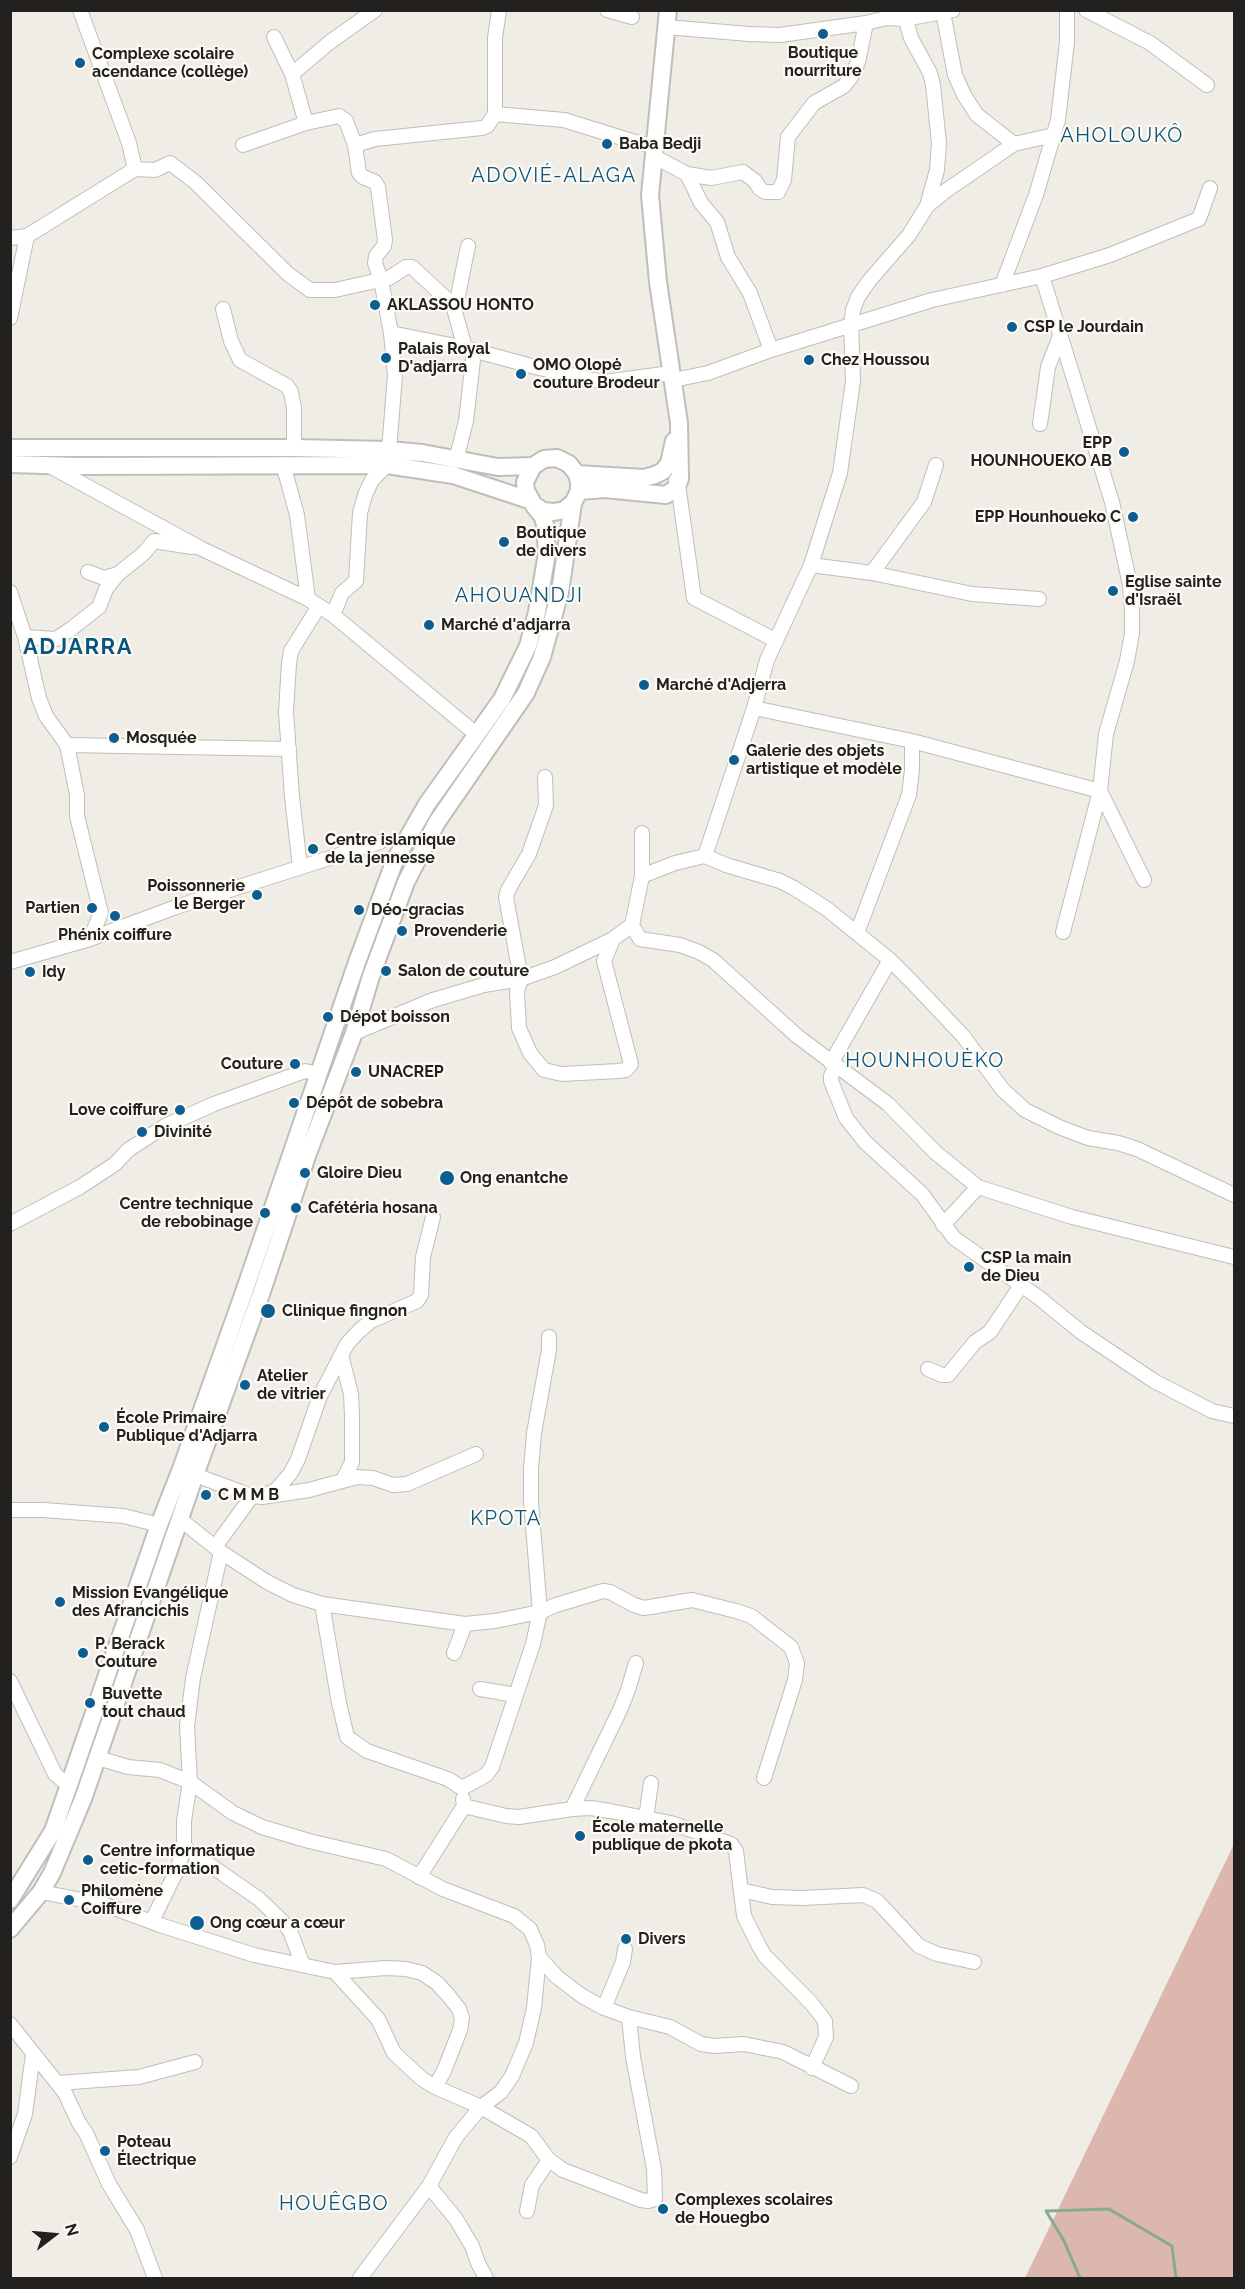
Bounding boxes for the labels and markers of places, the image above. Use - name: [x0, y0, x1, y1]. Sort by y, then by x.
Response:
- marker: Boutique nourriture: [816, 27, 830, 41]
- place label: Boutique nourriture: [784, 43, 862, 81]
- place label: Complexe scolaire acendance (collège): [92, 44, 248, 82]
- marker: Complexe scolaire acendance (collège): [73, 56, 87, 70]
- place label: Baba Bedji: [619, 134, 701, 154]
- marker: Baba Bedji: [600, 137, 614, 151]
- place label: AKLASSOU HONTO: [387, 295, 534, 315]
- marker: AKLASSOU HONTO: [368, 298, 382, 312]
- place label: CSP le Jourdain: [1024, 317, 1144, 337]
- marker: CSP le Jourdain: [1005, 320, 1019, 334]
- place label: Palais Royal D'adjarra: [398, 339, 490, 377]
- place label: Chez Houssou: [821, 350, 930, 370]
- marker: Palais Royal D'adjarra: [379, 351, 393, 365]
- marker: Chez Houssou: [802, 353, 816, 367]
- place label: OMO Olopė couture Brodeur: [533, 355, 660, 393]
- marker: OMO Olopė couture Brodeur: [514, 367, 528, 381]
- place label: EPP HOUNHOUEKO AB: [971, 433, 1112, 471]
- marker: EPP HOUNHOUEKO AB: [1117, 445, 1131, 459]
- place label: EPP Hounhoueko C: [975, 507, 1121, 527]
- marker: EPP Hounhoueko C: [1126, 510, 1140, 524]
- place label: Boutique de divers: [516, 523, 586, 561]
- marker: Boutique de divers: [497, 535, 511, 549]
- place label: Eglise sainte d'Israël: [1125, 572, 1221, 610]
- marker: Eglise sainte d'Israël: [1106, 584, 1120, 598]
- place label: Marché d'adjarra: [441, 615, 571, 635]
- marker: Marché d'adjarra: [422, 618, 436, 632]
- place label: Marché d'Adjerra: [656, 675, 786, 695]
- marker: Marché d'Adjerra: [637, 678, 651, 692]
- place label: Mosquée: [126, 728, 196, 748]
- marker: Mosquée: [107, 731, 121, 745]
- place label: Galerie des objets artistique et modèle: [746, 741, 902, 779]
- marker: Galerie des objets artistique et modèle: [727, 753, 741, 767]
- place label: Centre islamique de la jennesse: [325, 830, 456, 868]
- marker: Centre islamique de la jennesse: [306, 842, 320, 856]
- place label: Poissonnerie le Berger: [147, 876, 245, 914]
- marker: Poissonnerie le Berger: [250, 888, 264, 902]
- place label: Partien: [25, 898, 80, 918]
- place label: Déo-gracias: [371, 900, 464, 920]
- marker: Partien: [85, 901, 99, 915]
- marker: Déo-gracias: [352, 903, 366, 917]
- marker: Phénix coiffure: [108, 909, 122, 923]
- place label: Provenderie: [414, 921, 507, 941]
- marker: Provenderie: [395, 924, 409, 938]
- place label: Phénix coiffure: [58, 925, 172, 945]
- place label: Salon de couture: [398, 961, 529, 981]
- place label: Idy: [42, 962, 66, 982]
- marker: Salon de couture: [379, 964, 393, 978]
- marker: Idy: [23, 965, 37, 979]
- place label: Dépot boisson: [340, 1007, 450, 1027]
- marker: Dépot boisson: [321, 1010, 335, 1024]
- place label: Couture: [221, 1054, 283, 1074]
- marker: Couture: [288, 1057, 302, 1071]
- place label: UNACREP: [368, 1062, 444, 1082]
- marker: UNACREP: [349, 1065, 363, 1079]
- place label: Dépôt de sobebra: [306, 1093, 443, 1113]
- marker: Dépôt de sobebra: [287, 1096, 301, 1110]
- place label: Love coiffure: [69, 1100, 168, 1120]
- marker: Love coiffure: [173, 1103, 187, 1117]
- place label: Divinité: [154, 1122, 212, 1142]
- marker: Divinité: [135, 1125, 149, 1139]
- place label: Gloire Dieu: [317, 1163, 402, 1183]
- marker: Gloire Dieu: [298, 1166, 312, 1180]
- place label: Ong enantche: [460, 1168, 568, 1188]
- marker: Ong enantche: [438, 1169, 456, 1187]
- place label: Centre technique de rebobinage: [120, 1194, 253, 1232]
- place label: Cafétéria hosana: [308, 1198, 438, 1218]
- marker: Cafétéria hosana: [289, 1201, 303, 1215]
- marker: Centre technique de rebobinage: [258, 1206, 272, 1220]
- place label: CSP la main de Dieu: [981, 1248, 1072, 1286]
- marker: CSP la main de Dieu: [962, 1260, 976, 1274]
- place label: Clinique fingnon: [282, 1301, 407, 1321]
- marker: Clinique fingnon: [259, 1302, 277, 1320]
- place label: Atelier de vitrier: [257, 1366, 326, 1404]
- marker: Atelier de vitrier: [238, 1378, 252, 1392]
- place label: École Primaire Publique d'Adjarra: [116, 1408, 257, 1446]
- marker: École Primaire Publique d'Adjarra: [97, 1420, 111, 1434]
- place label: C M M B: [218, 1485, 279, 1505]
- marker: C M M B: [199, 1488, 213, 1502]
- place label: Mission Evangélique des Afrancichis: [72, 1583, 228, 1621]
- marker: Mission Evangélique des Afrancichis: [53, 1595, 67, 1609]
- place label: P. Berack Couture: [95, 1634, 165, 1672]
- marker: P. Berack Couture: [76, 1646, 90, 1660]
- place label: Buvette tout chaud: [102, 1684, 186, 1722]
- marker: Buvette tout chaud: [83, 1696, 97, 1710]
- place label: École maternelle publique de pkota: [592, 1817, 732, 1855]
- marker: École maternelle publique de pkota: [573, 1829, 587, 1843]
- place label: Centre informatique cetic-formation: [100, 1841, 255, 1879]
- marker: Centre informatique cetic-formation: [81, 1853, 95, 1867]
- place label: Philomène Coiffure: [81, 1881, 163, 1919]
- marker: Philomène Coiffure: [62, 1893, 76, 1907]
- place label: Ong cœur a cœur: [210, 1913, 345, 1933]
- marker: Ong cœur a cœur: [188, 1914, 206, 1932]
- place label: Divers: [638, 1929, 686, 1949]
- marker: Divers: [619, 1932, 633, 1946]
- place label: Poteau Électrique: [117, 2132, 196, 2170]
- marker: Poteau Électrique: [98, 2144, 112, 2158]
- place label: Complexes scolaires de Houegbo: [675, 2190, 833, 2228]
- marker: Complexes scolaires de Houegbo: [656, 2202, 670, 2216]

